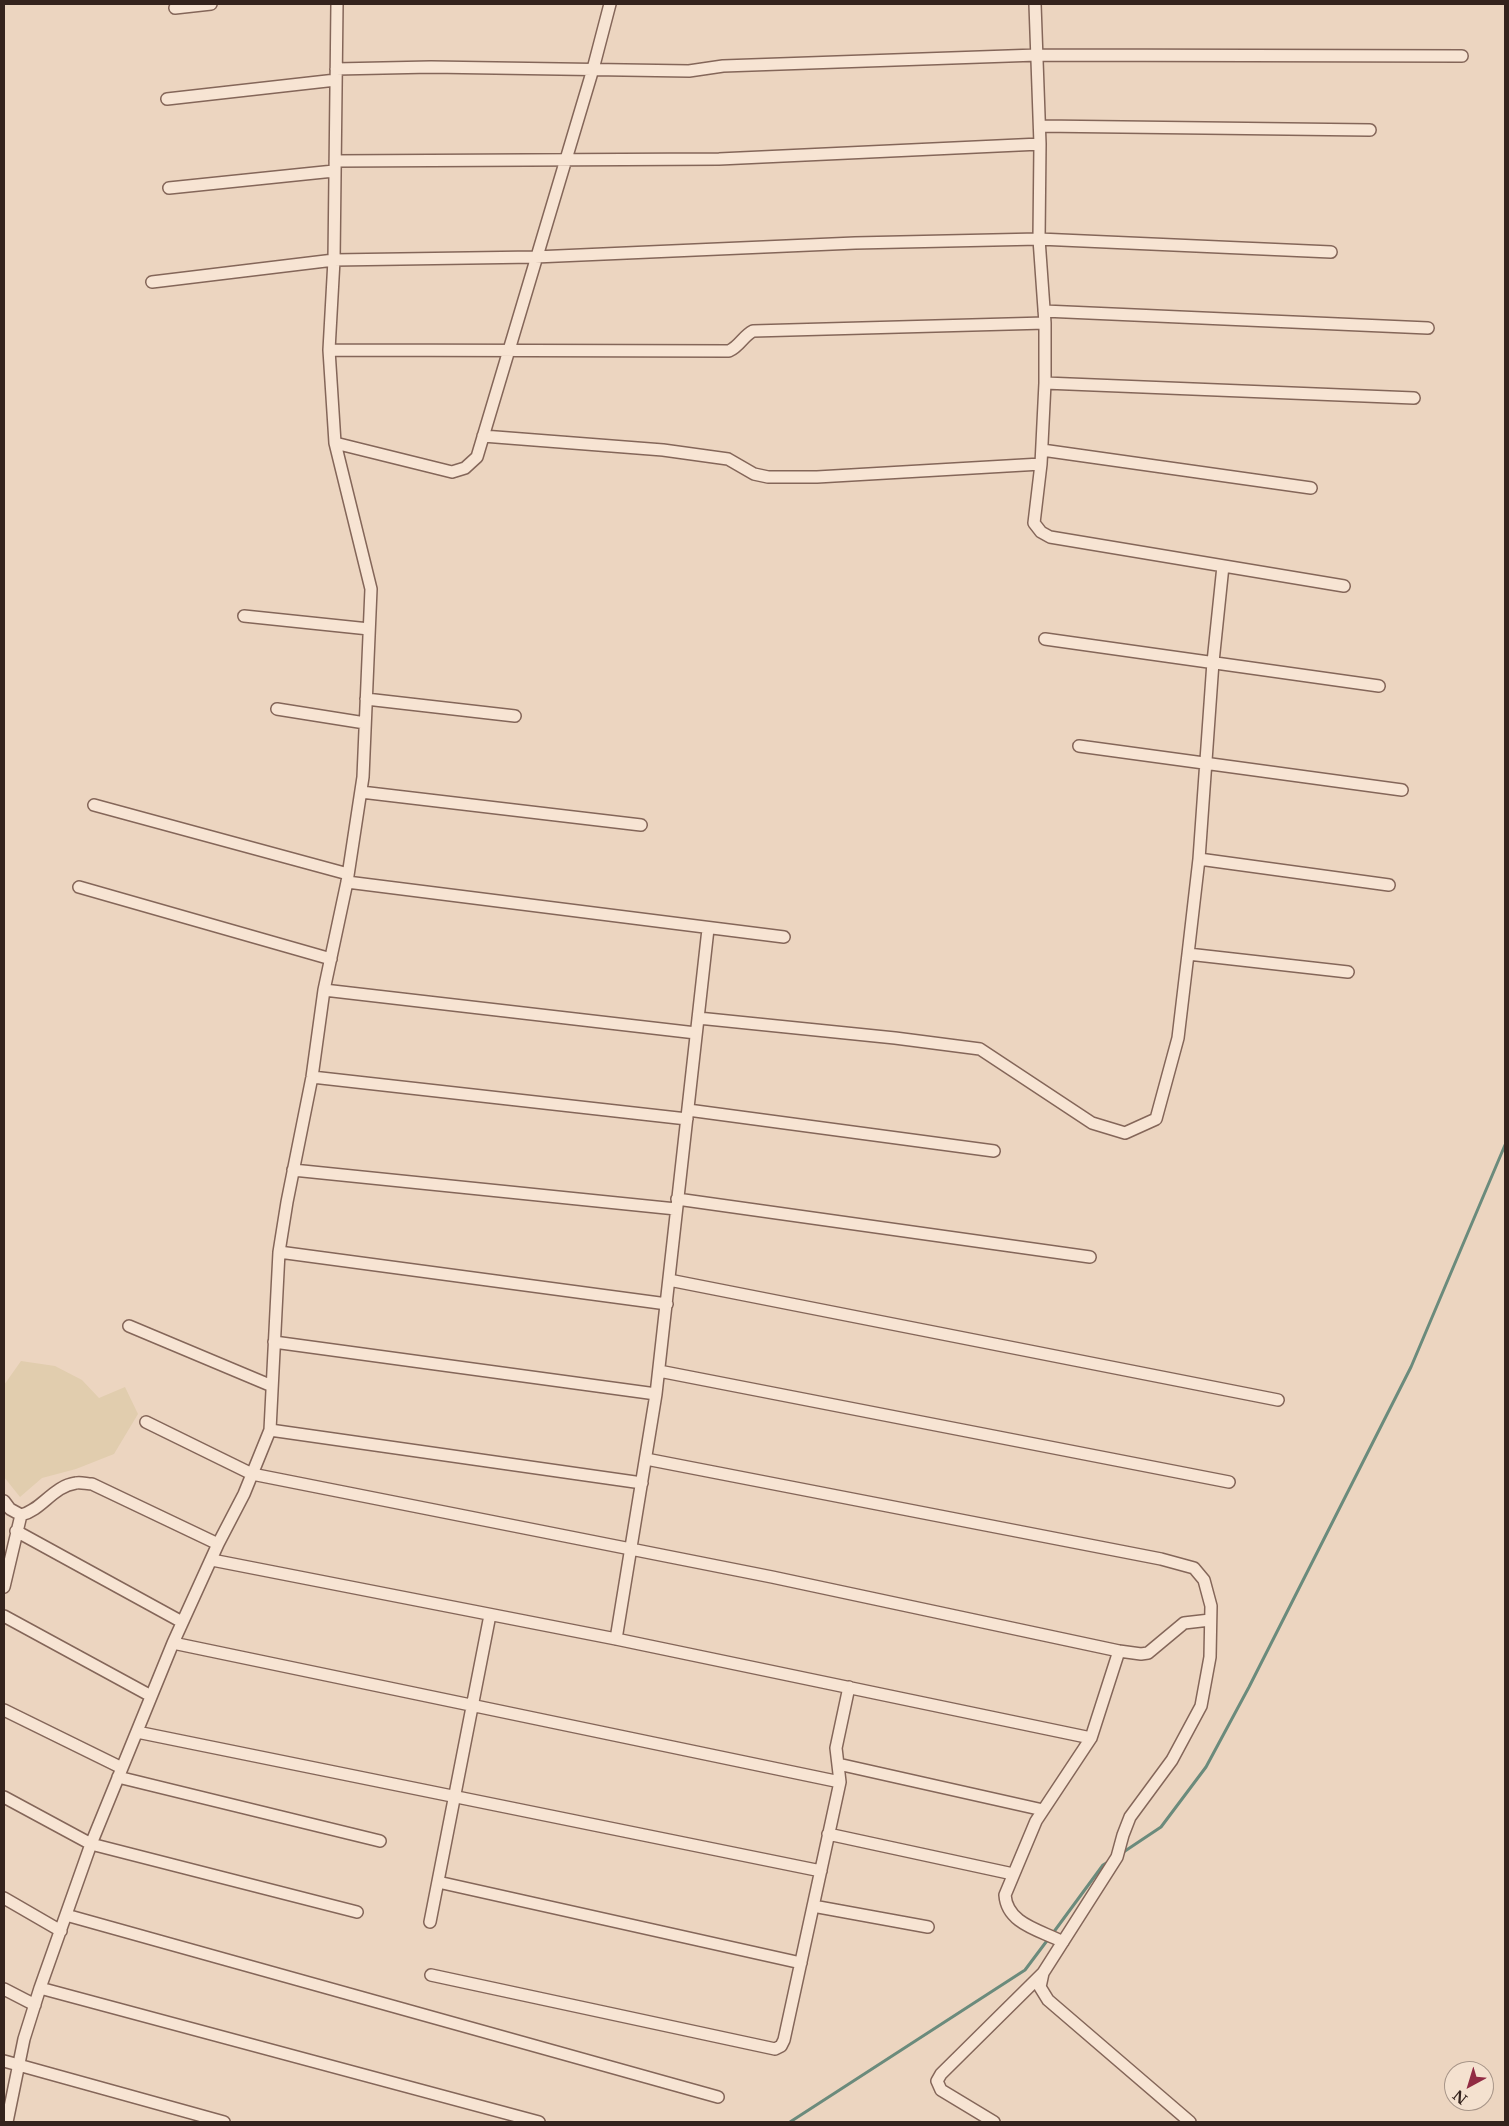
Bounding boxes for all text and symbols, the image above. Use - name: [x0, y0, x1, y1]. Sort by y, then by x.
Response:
- north arrow: [1444, 2061, 1494, 2111]
- text: N: [1449, 2086, 1471, 2108]

